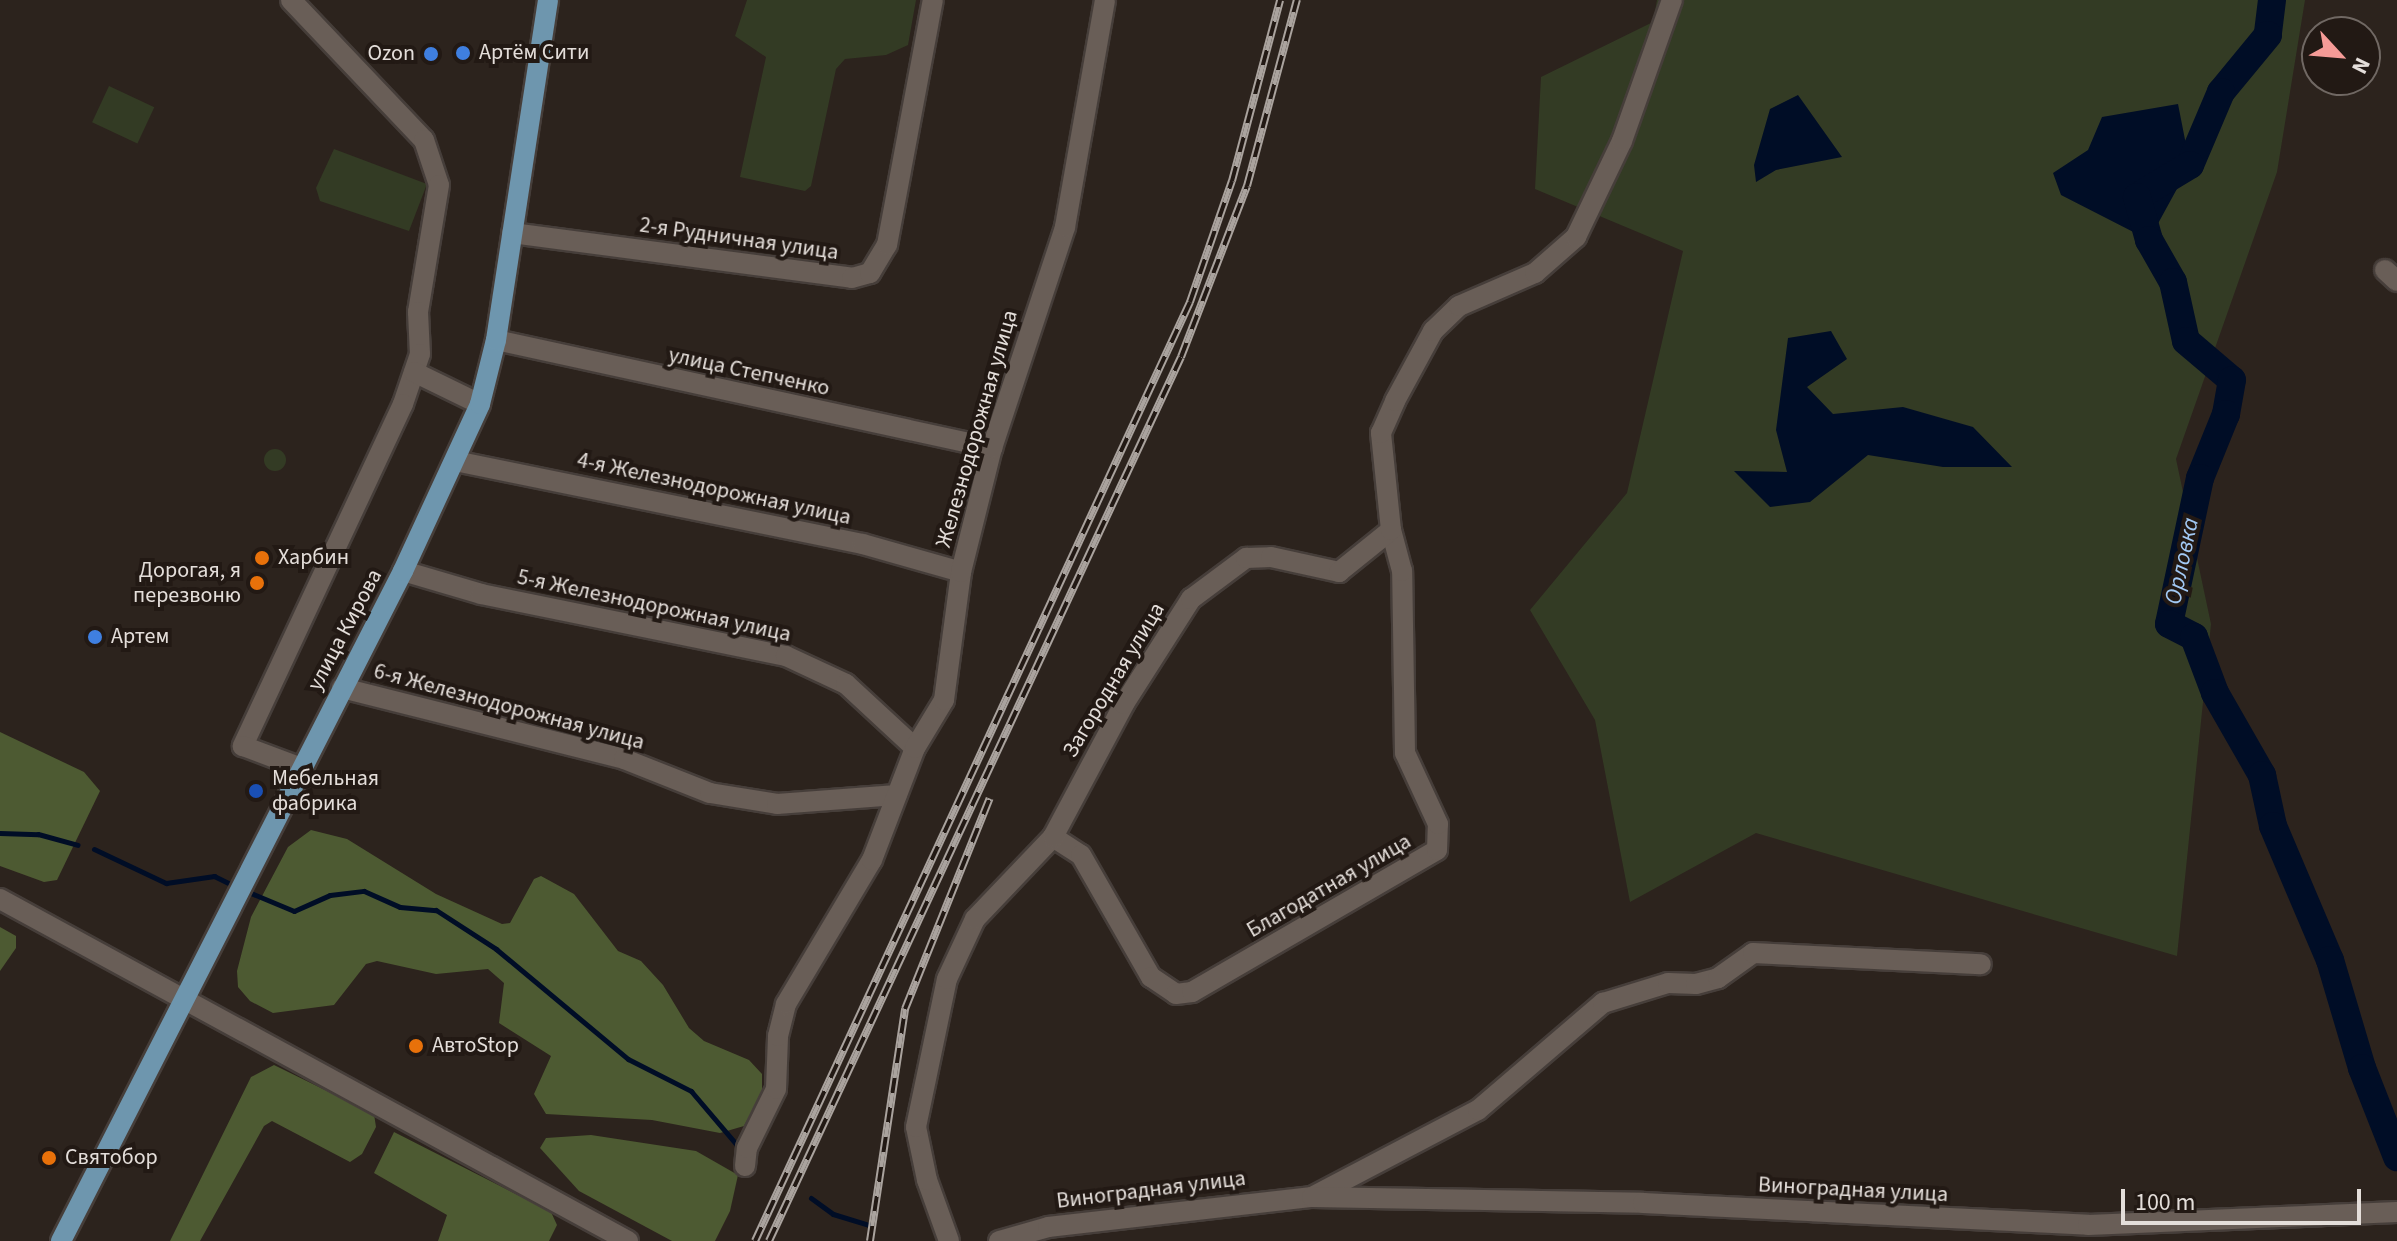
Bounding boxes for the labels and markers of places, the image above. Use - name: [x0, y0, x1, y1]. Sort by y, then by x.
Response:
- place label: Артём Сити: [479, 40, 589, 66]
- place label: Ozon: [367, 41, 415, 67]
- marker: Артём Сити: [454, 44, 472, 62]
- marker: Ozon: [422, 45, 440, 63]
- place label: Харбин: [278, 545, 349, 571]
- marker: Харбин: [253, 549, 271, 567]
- place label: Дорогая, я перезвоню: [133, 557, 241, 608]
- marker: Дорогая, я перезвоню: [248, 574, 266, 592]
- place label: Артем: [111, 624, 169, 650]
- marker: Артем: [86, 628, 104, 646]
- place label: Мебельная фабрика: [272, 765, 379, 816]
- marker: Мебельная фабрика: [247, 782, 265, 800]
- place label: АвтоStop: [432, 1033, 519, 1059]
- marker: АвтоStop: [407, 1037, 425, 1055]
- place label: Святобор: [65, 1145, 158, 1171]
- marker: Святобор: [40, 1149, 58, 1167]

